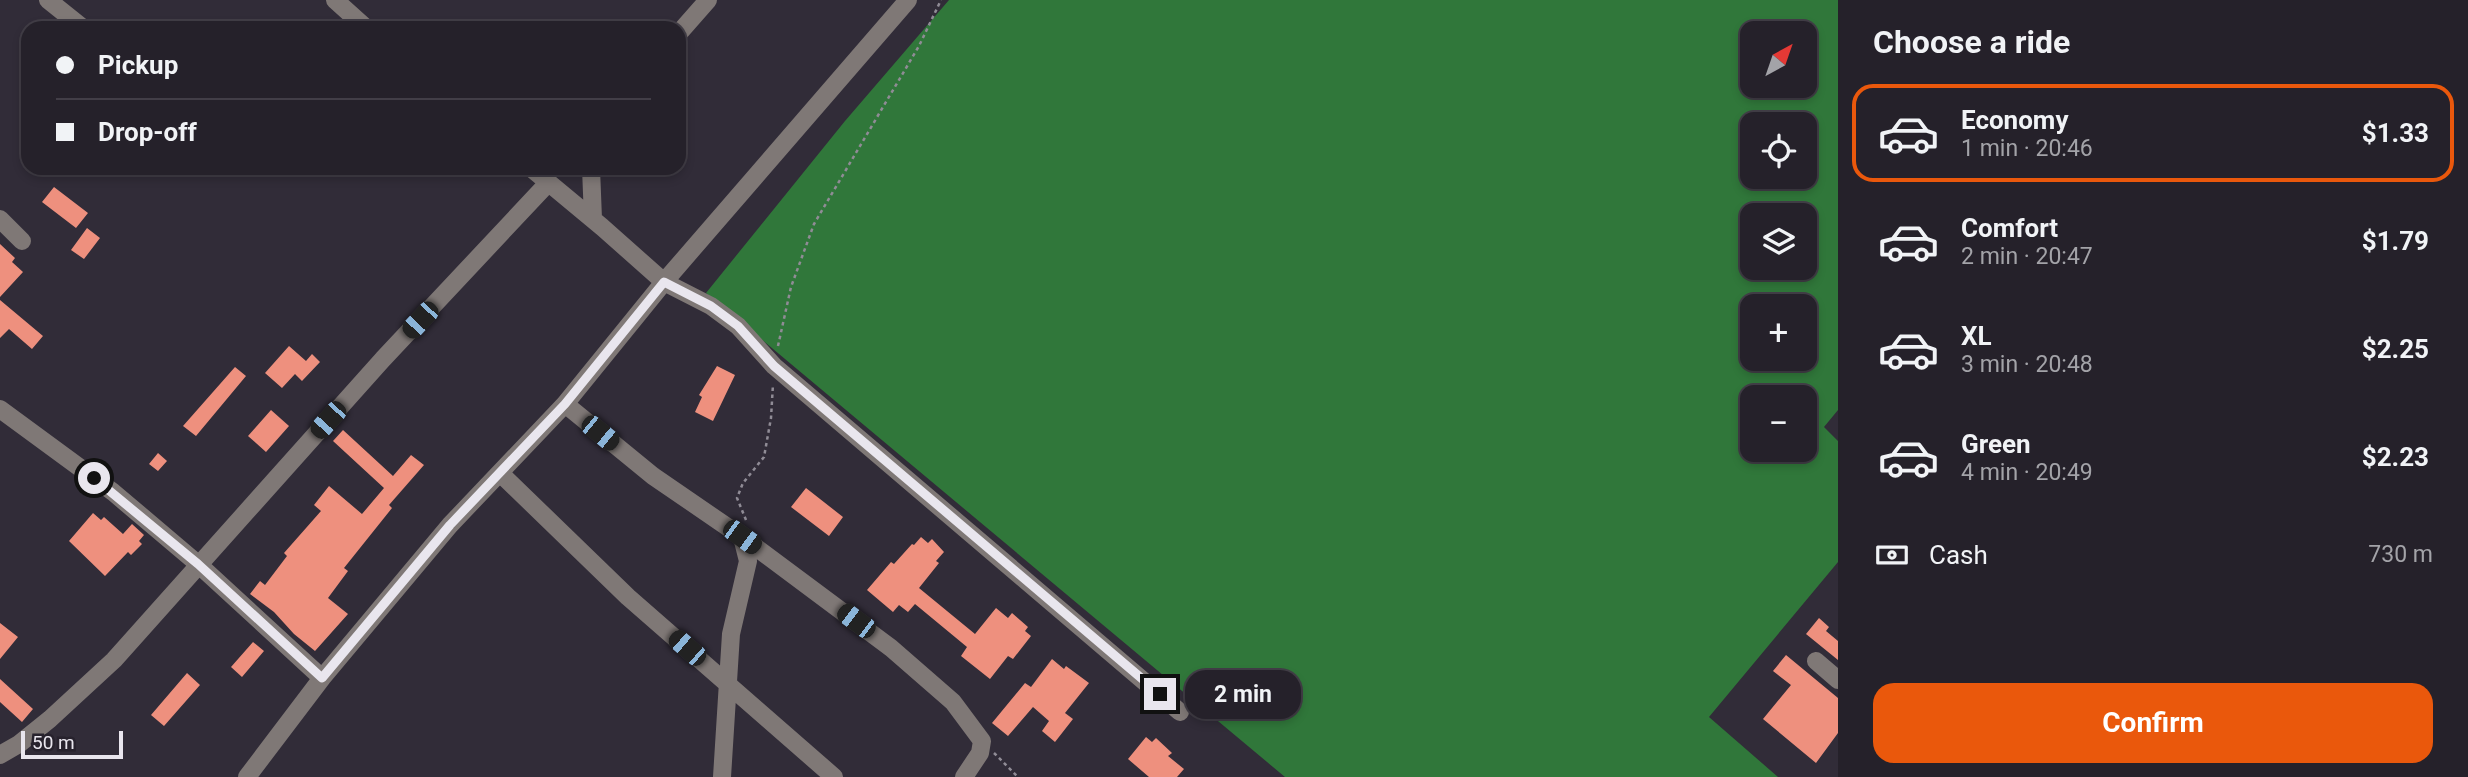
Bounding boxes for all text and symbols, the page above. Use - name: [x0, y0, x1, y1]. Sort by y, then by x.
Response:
- north arrow: [1740, 21, 1816, 98]
- map controls: [1740, 21, 1817, 462]
- text: Choose a ride: [1873, 23, 2070, 61]
- text: Pickup: [98, 50, 178, 80]
- icon: car: [1877, 102, 1940, 165]
- text: Economy: [1961, 105, 2068, 135]
- button: locate: [1740, 112, 1817, 189]
- text: Drop-off: [98, 117, 197, 147]
- text: $1.33: [2362, 118, 2429, 148]
- text: 1 min · 20:46: [1961, 135, 2093, 162]
- button: layers: [1740, 203, 1817, 280]
- icon: car: [1877, 210, 1940, 273]
- text: Comfort: [1961, 213, 2058, 243]
- text: $1.79: [2362, 226, 2429, 256]
- text: 2 min · 20:47: [1961, 243, 2093, 270]
- button: +: [1740, 294, 1817, 371]
- car: [398, 297, 443, 343]
- icon: car: [1877, 318, 1940, 381]
- text: XL: [1961, 321, 1992, 351]
- text: $2.25: [2362, 334, 2429, 364]
- text: 3 min · 20:48: [1961, 351, 2093, 378]
- button: −: [1740, 385, 1817, 462]
- car: [307, 397, 350, 443]
- car: [578, 412, 623, 454]
- icon: car: [1877, 426, 1940, 489]
- text: Green: [1961, 429, 2031, 459]
- text: $2.23: [2362, 442, 2429, 472]
- text: 4 min · 20:49: [1961, 459, 2093, 486]
- route start: [78, 462, 110, 494]
- car: [719, 516, 766, 558]
- icon: cash: [1873, 536, 1911, 574]
- text: Cash: [1929, 540, 1988, 570]
- text: 730 m: [2368, 541, 2433, 568]
- car: [833, 600, 880, 642]
- car: [665, 626, 710, 670]
- callout: 2 min: [1184, 670, 1300, 718]
- route end: [1144, 678, 1176, 710]
- text: 2 min: [1214, 681, 1272, 708]
- button: Confirm: [1873, 683, 2433, 763]
- scale bar: [21, 728, 122, 760]
- text: 50 m: [32, 731, 75, 754]

